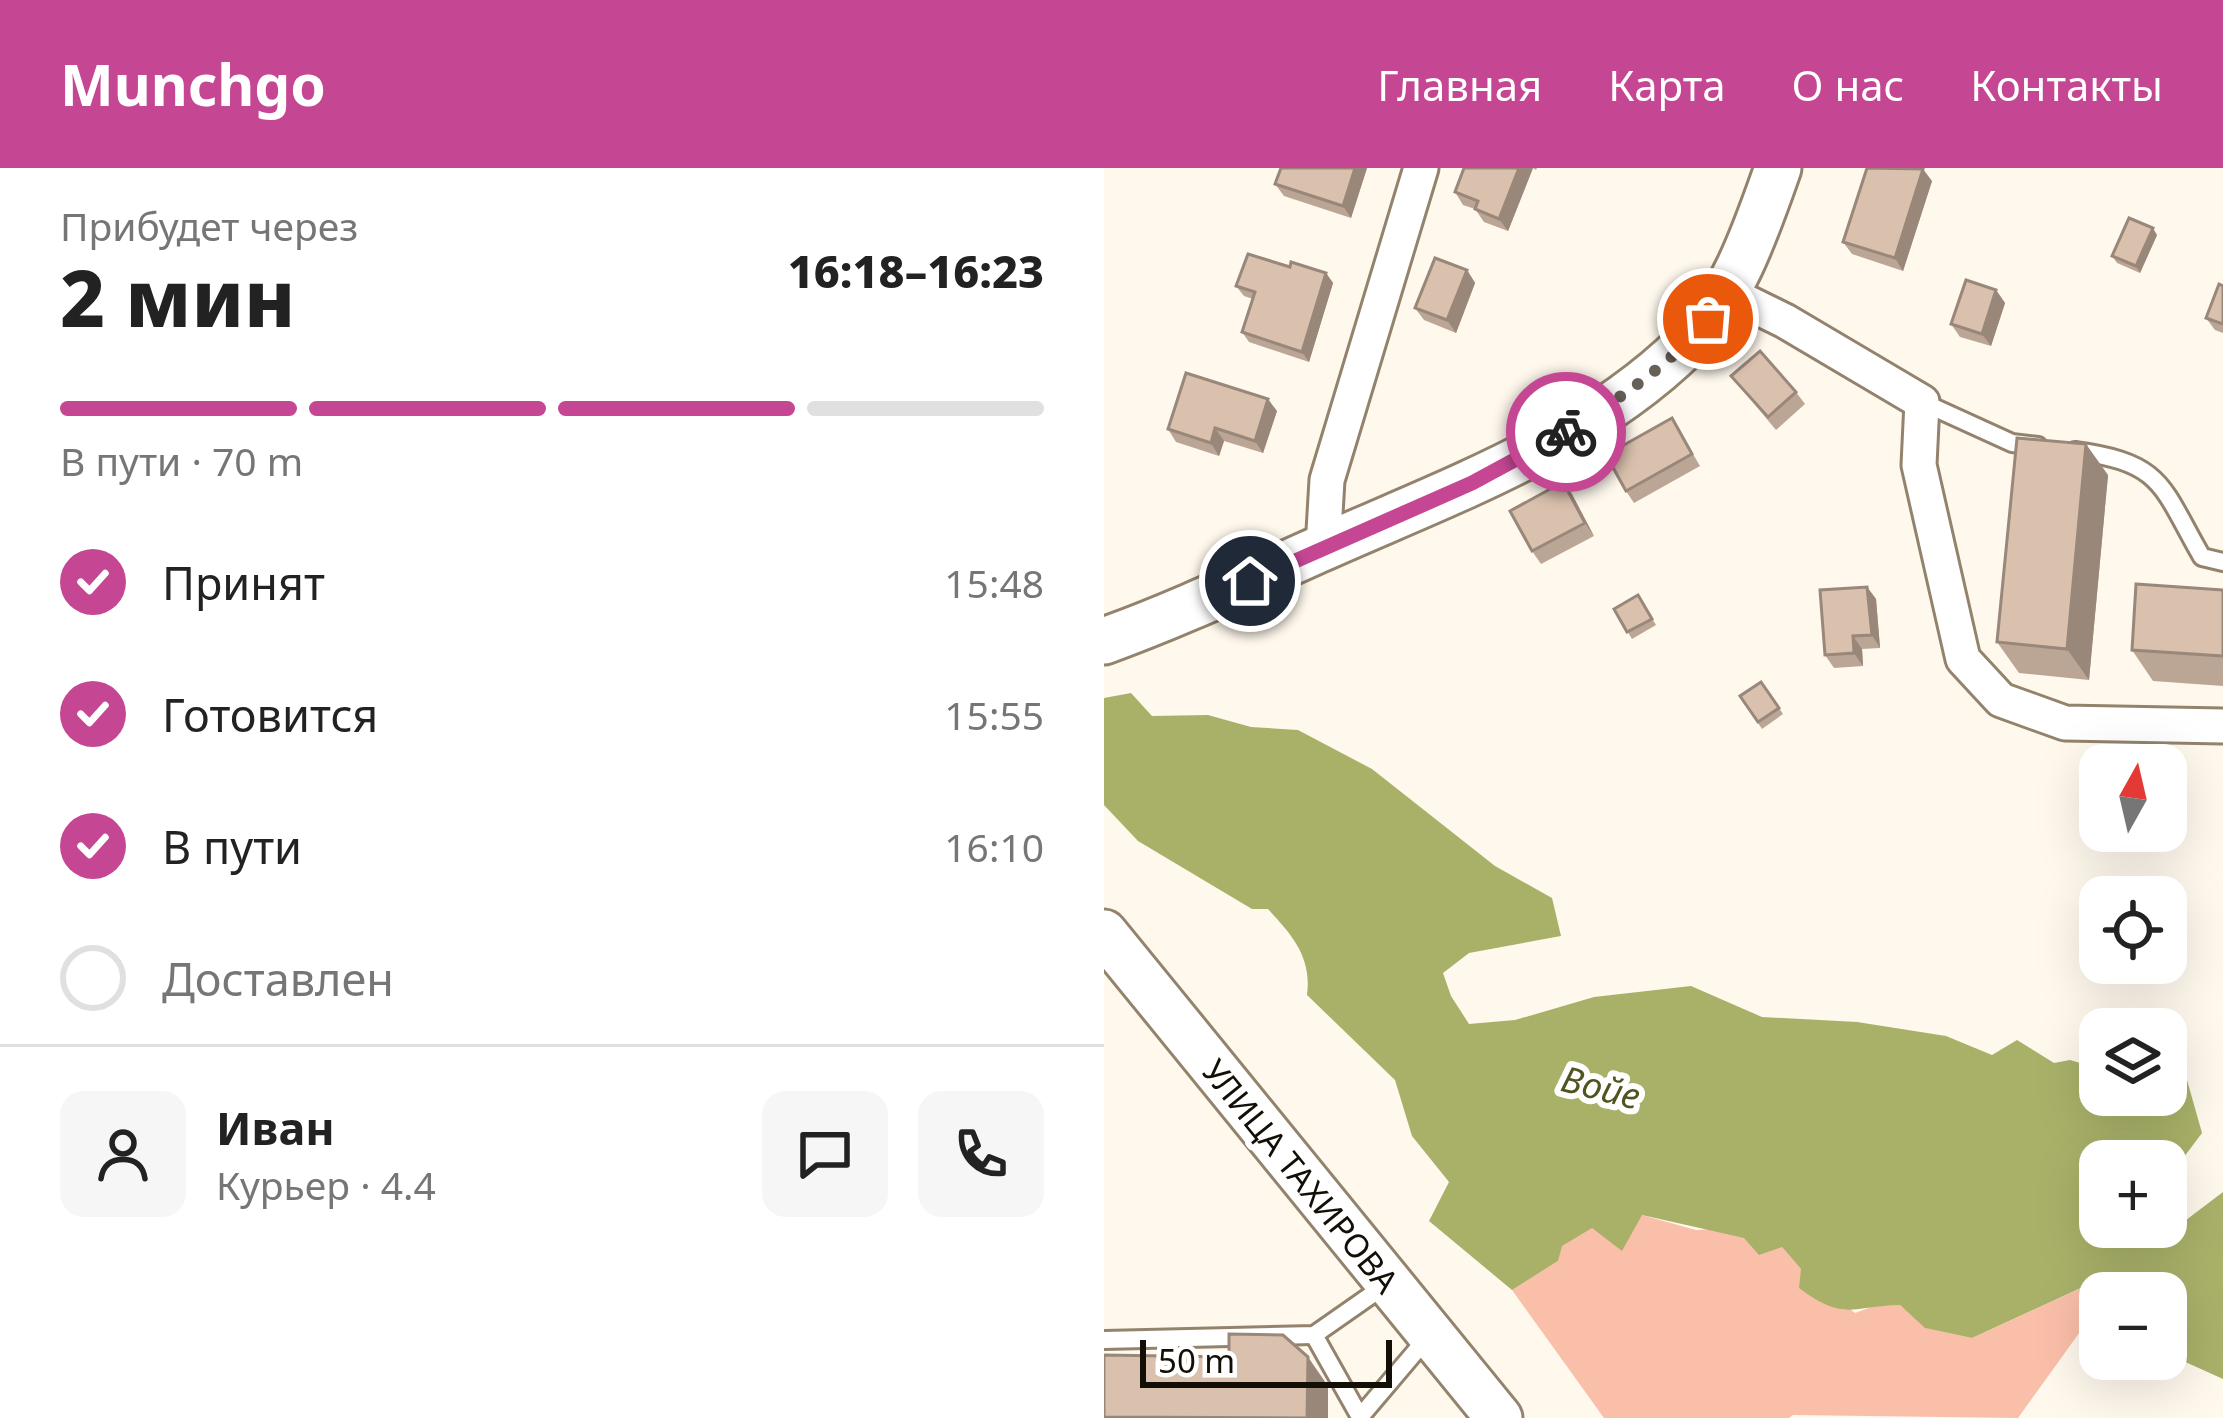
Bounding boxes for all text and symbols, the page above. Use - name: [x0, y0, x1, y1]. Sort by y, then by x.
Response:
- text: Munchgo: [60, 45, 326, 123]
- text: Главная: [1377, 56, 1542, 113]
- text: Карта: [1608, 56, 1726, 113]
- text: О нас: [1792, 56, 1904, 113]
- text: Контакты: [1970, 56, 2163, 113]
- text: Прибудет через: [60, 199, 358, 252]
- text: 16:18–16:23: [788, 240, 1044, 301]
- text: 2 мин: [60, 244, 295, 350]
- pin: [1657, 268, 1759, 370]
- icon: bag: [1675, 286, 1741, 352]
- courier: [1506, 372, 1626, 492]
- icon: bike: [1533, 399, 1599, 465]
- text: В пути · 70 m: [60, 434, 303, 487]
- pin: [1199, 530, 1301, 632]
- icon: home: [1217, 548, 1283, 614]
- icon: check: [60, 549, 126, 615]
- text: Принят: [162, 552, 325, 613]
- text: 15:48: [944, 556, 1044, 609]
- icon: check: [60, 681, 126, 747]
- text: Готовится: [162, 684, 378, 745]
- text: 15:55: [944, 688, 1044, 741]
- north arrow: [2079, 744, 2187, 852]
- map controls: [2079, 744, 2187, 1380]
- icon: check: [60, 813, 126, 879]
- text: В пути: [162, 816, 302, 877]
- text: 16:10: [944, 820, 1044, 873]
- button: locate: [2079, 876, 2187, 984]
- text: Доставлен: [162, 948, 394, 1009]
- button: layers: [2079, 1008, 2187, 1116]
- street label: УЛИЦА ТАХИРОВА: [1193, 1050, 1410, 1303]
- water label: Войе: [1557, 1054, 1645, 1120]
- button: person: [60, 1091, 186, 1217]
- button: chat: [762, 1091, 888, 1217]
- button: phone: [918, 1091, 1044, 1217]
- text: Иван: [216, 1097, 335, 1158]
- button: +: [2079, 1140, 2187, 1248]
- text: Курьер · 4.4: [216, 1158, 436, 1211]
- button: −: [2079, 1272, 2187, 1380]
- scale bar: [1140, 1334, 1392, 1387]
- text: 50 m: [1158, 1338, 1235, 1383]

